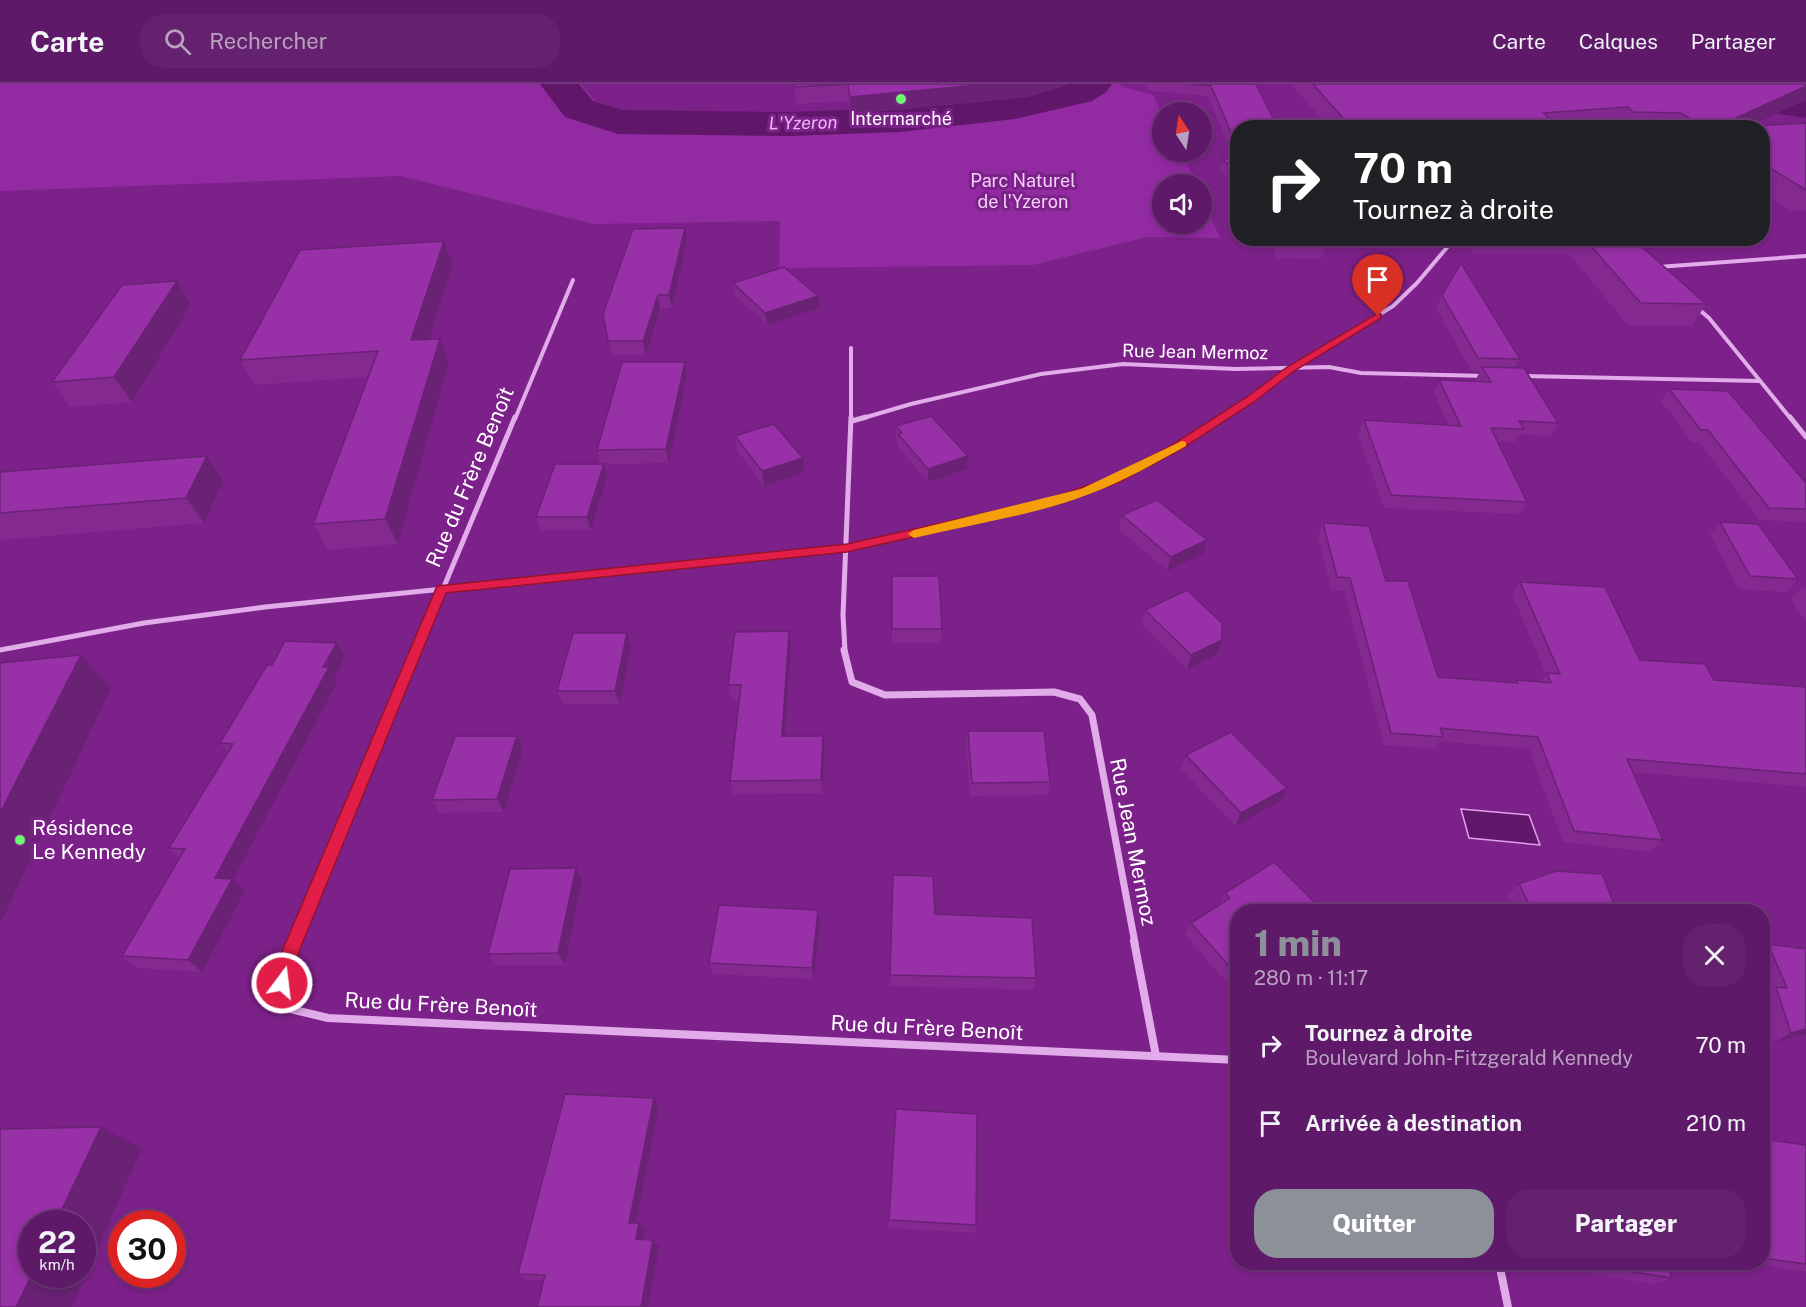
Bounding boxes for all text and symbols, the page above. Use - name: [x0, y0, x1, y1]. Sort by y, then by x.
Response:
- search box: [140, 14, 560, 68]
- text: Carte: [30, 25, 104, 58]
- icon: search: [161, 25, 194, 58]
- text: Rechercher: [209, 28, 327, 54]
- text: Carte: [1492, 29, 1546, 54]
- text: Calques: [1579, 29, 1658, 54]
- text: Partager: [1691, 29, 1776, 54]
- marker: Intermarché: [894, 92, 908, 106]
- north arrow: [1152, 102, 1212, 162]
- map controls: [1152, 102, 1212, 234]
- place label: Intermarché: [850, 108, 952, 129]
- water label: L'Yzeron: [768, 111, 838, 134]
- text: 70 m: [1353, 143, 1453, 192]
- icon: right: [1254, 144, 1332, 222]
- park label: Parc Naturel de l'Yzeron: [970, 170, 1076, 212]
- button: sound: [1152, 174, 1212, 234]
- text: Tournez à droite: [1353, 193, 1554, 225]
- pin: [1352, 254, 1403, 316]
- icon: arrive: [1361, 263, 1394, 296]
- street label: Rue Jean Mermoz: [1122, 340, 1268, 363]
- street label: Rue du Frère Benoît: [420, 383, 519, 571]
- street label: Rue Jean Mermoz: [1105, 756, 1162, 928]
- place label: Résidence Le Kennedy: [32, 815, 146, 864]
- marker: Résidence Le Kennedy: [13, 833, 27, 847]
- text: 1 min: [1254, 922, 1342, 964]
- button: close: [1683, 924, 1746, 987]
- position arrow: [250, 951, 314, 1015]
- text: 280 m · 11:17: [1254, 966, 1368, 990]
- street label: Rue du Frère Benoît: [344, 987, 538, 1022]
- street label: Rue du Frère Benoît: [830, 1010, 1024, 1045]
- text: Tournez à droite: [1305, 1020, 1473, 1046]
- icon: right: [1254, 1029, 1287, 1062]
- text: 70 m: [1695, 1032, 1746, 1058]
- text: Boulevard John-Fitzgerald Kennedy: [1305, 1046, 1633, 1070]
- icon: arrive: [1254, 1107, 1287, 1140]
- text: Arrivée à destination: [1305, 1110, 1522, 1136]
- text: 210 m: [1686, 1110, 1746, 1136]
- button: Quitter: [1254, 1189, 1494, 1258]
- button: Partager: [1506, 1189, 1746, 1258]
- speed limit sign: 30: [108, 1210, 186, 1288]
- text: 22: [38, 1224, 76, 1260]
- text: km/h: [39, 1256, 75, 1273]

